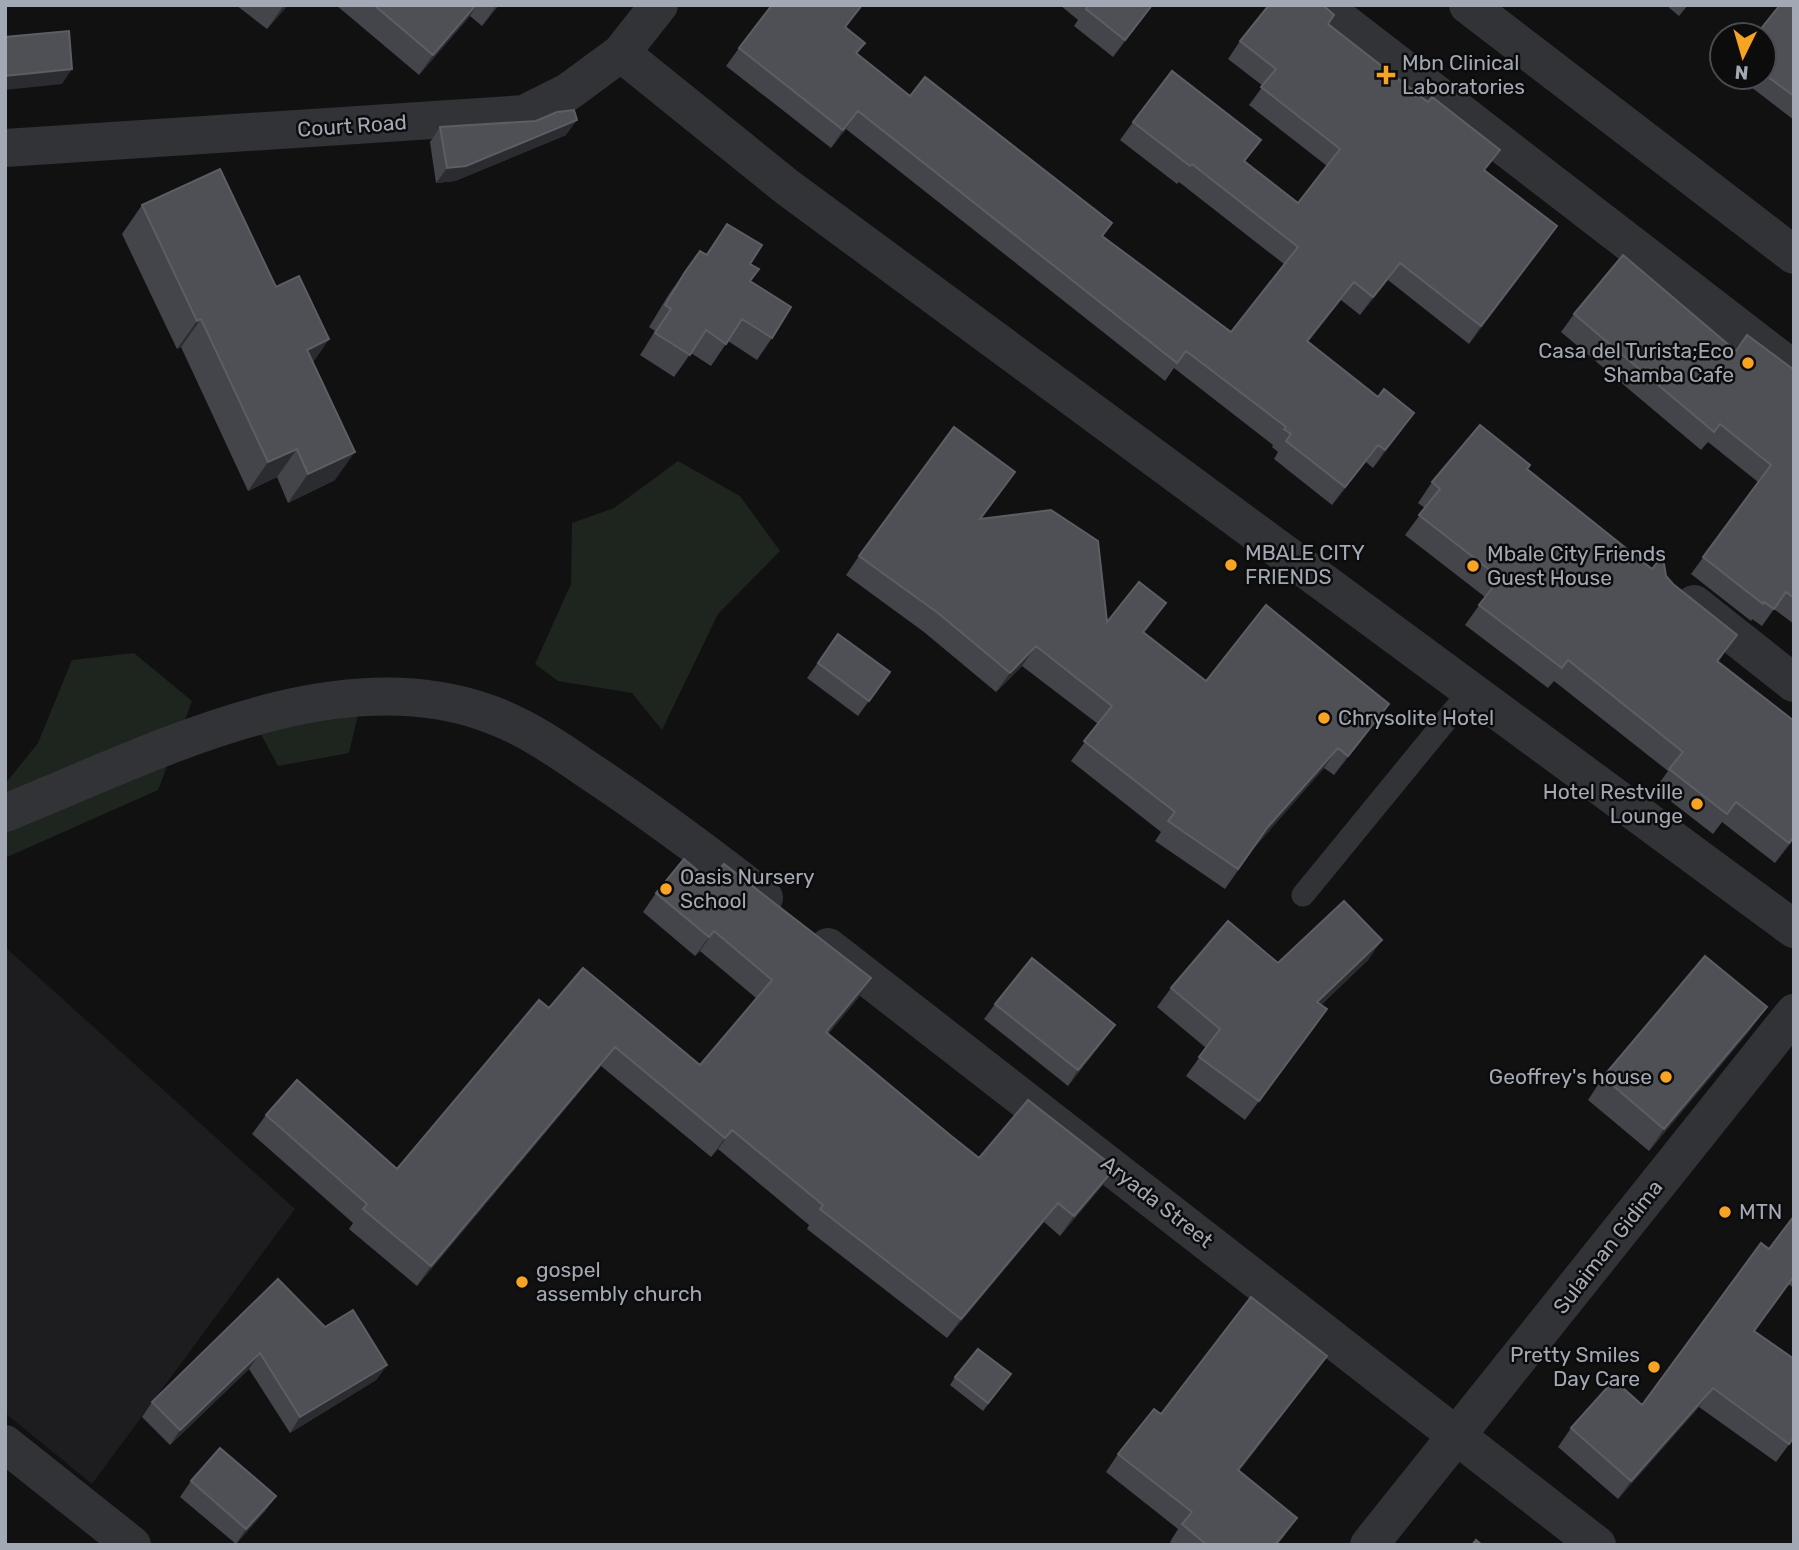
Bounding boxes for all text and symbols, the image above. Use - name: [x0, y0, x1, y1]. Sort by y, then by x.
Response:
- north arrow: [1708, 21, 1778, 91]
- place label: Mbn Clinical Laboratories: [1402, 50, 1525, 99]
- text: N: [1734, 60, 1749, 84]
- marker: Mbn Clinical Laboratories: [1376, 65, 1396, 85]
- street label: Court Road: [296, 109, 408, 142]
- place label: Casa del Turista;Eco Shamba Cafe: [1538, 338, 1734, 387]
- marker: Casa del Turista;Eco Shamba Cafe: [1740, 355, 1756, 371]
- place label: MBALE CITY FRIENDS: [1245, 540, 1365, 589]
- place label: Mbale City Friends Guest House: [1487, 541, 1666, 590]
- marker: MBALE CITY FRIENDS: [1223, 557, 1239, 573]
- marker: Mbale City Friends Guest House: [1465, 558, 1481, 574]
- place label: Chrysolite Hotel: [1338, 705, 1494, 730]
- marker: Chrysolite Hotel: [1316, 710, 1332, 726]
- place label: Hotel Restville Lounge: [1543, 779, 1683, 828]
- marker: Hotel Restville Lounge: [1689, 796, 1705, 812]
- place label: Oasis Nursery School: [680, 864, 815, 913]
- marker: Oasis Nursery School: [658, 881, 674, 897]
- place label: Geoffrey's house: [1489, 1064, 1652, 1089]
- marker: Geoffrey's house: [1658, 1069, 1674, 1085]
- street label: Aryada Street: [1097, 1150, 1218, 1253]
- street label: Sulaiman Gidima: [1548, 1175, 1668, 1319]
- place label: MTN: [1739, 1199, 1782, 1224]
- marker: MTN: [1717, 1204, 1733, 1220]
- place label: gospel assembly church: [536, 1257, 702, 1306]
- marker: gospel assembly church: [514, 1274, 530, 1290]
- place label: Pretty Smiles Day Care: [1510, 1342, 1640, 1391]
- marker: Pretty Smiles Day Care: [1646, 1359, 1662, 1375]

